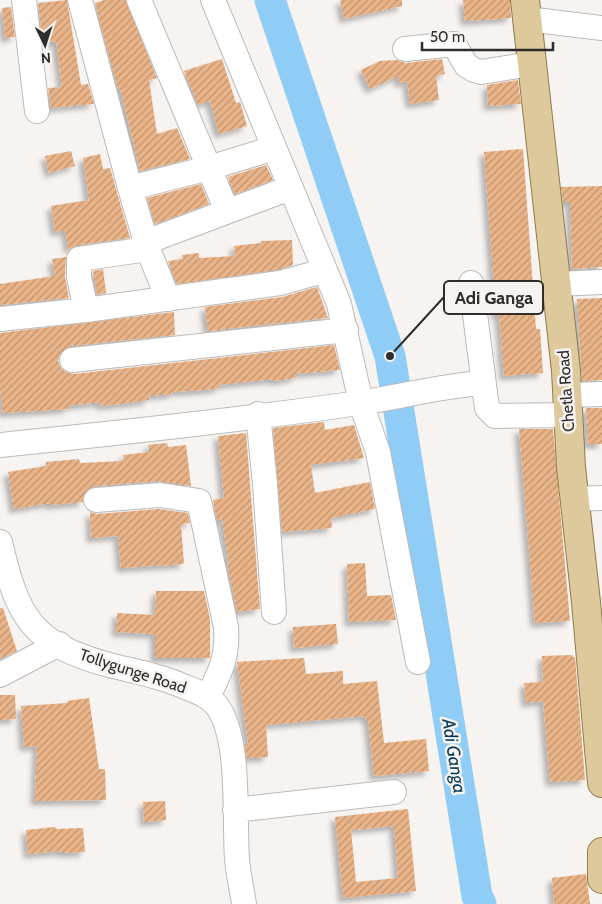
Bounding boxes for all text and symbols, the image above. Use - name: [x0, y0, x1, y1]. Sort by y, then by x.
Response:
- north arrow: [20, 20, 70, 70]
- scale bar: [422, 20, 553, 52]
- text: 50 m: [430, 28, 465, 46]
- text: N: [40, 49, 51, 67]
- callout: Adi Ganga: [444, 281, 543, 314]
- text: Adi Ganga: [455, 287, 533, 309]
- street label: Chetla Road: [554, 349, 578, 433]
- street label: Tollygunge Road: [77, 645, 189, 697]
- water label: Adi Ganga: [437, 716, 471, 795]

